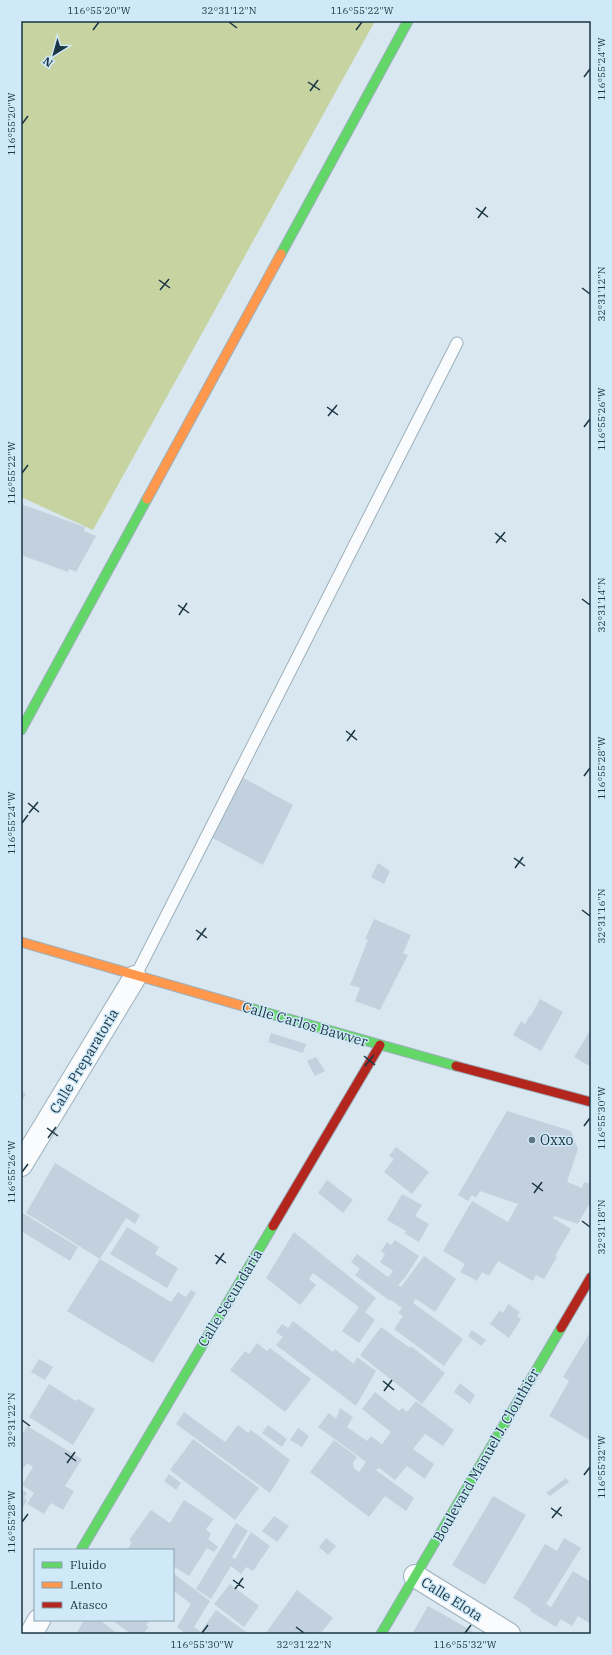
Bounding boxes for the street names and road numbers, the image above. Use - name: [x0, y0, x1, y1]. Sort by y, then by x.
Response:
- street label: Calle Carlos Bawver: [240, 997, 371, 1051]
- street label: Calle Preparatoria: [46, 1005, 123, 1117]
- street label: Calle Secundaria: [194, 1246, 266, 1350]
- street label: Boulevard Manuel J. Clouthier: [429, 1364, 544, 1545]
- street label: Calle Elota: [418, 1573, 486, 1625]

